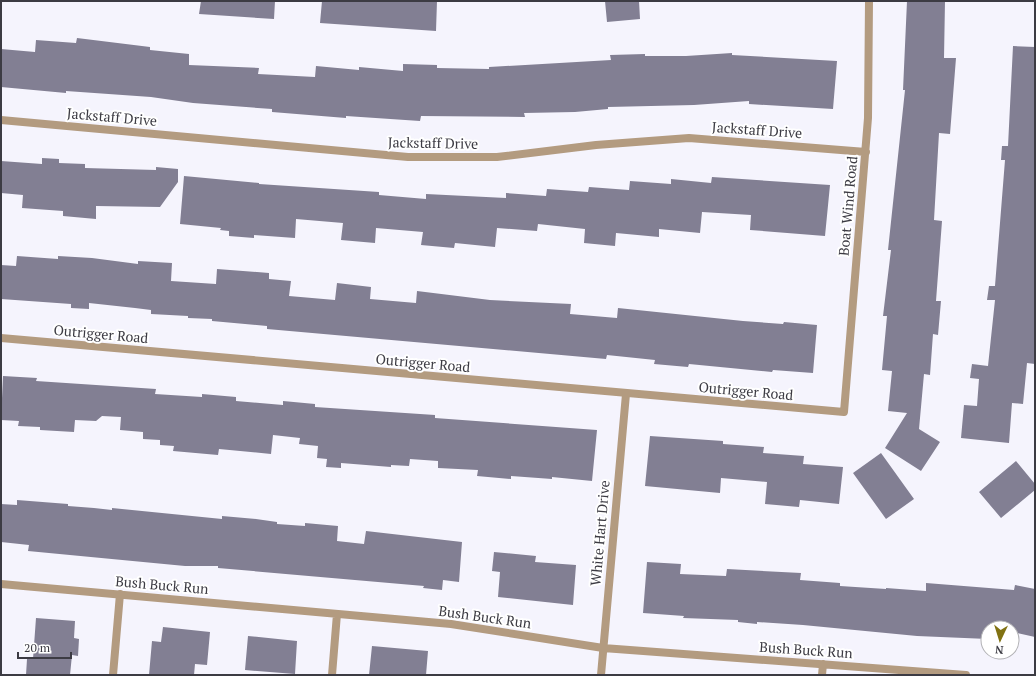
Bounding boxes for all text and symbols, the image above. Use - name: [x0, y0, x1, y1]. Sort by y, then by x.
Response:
- street label: Jackstaff Drive: [66, 103, 158, 130]
- street label: Jackstaff Drive: [711, 117, 803, 142]
- street label: Jackstaff Drive: [388, 132, 478, 153]
- street label: Boat Wind Road: [834, 155, 861, 257]
- street label: Outrigger Road: [53, 320, 149, 347]
- street label: Outrigger Road: [375, 349, 471, 376]
- street label: Outrigger Road: [698, 377, 794, 404]
- street label: White Hart Drive: [585, 479, 614, 586]
- street label: Bush Buck Run: [115, 571, 210, 598]
- street label: Bush Buck Run: [437, 601, 533, 633]
- north arrow: [980, 620, 1020, 660]
- scale bar: [18, 634, 71, 660]
- street label: Bush Buck Run: [759, 637, 854, 662]
- text: 20 m: [24, 640, 51, 655]
- text: N: [994, 643, 1004, 657]

